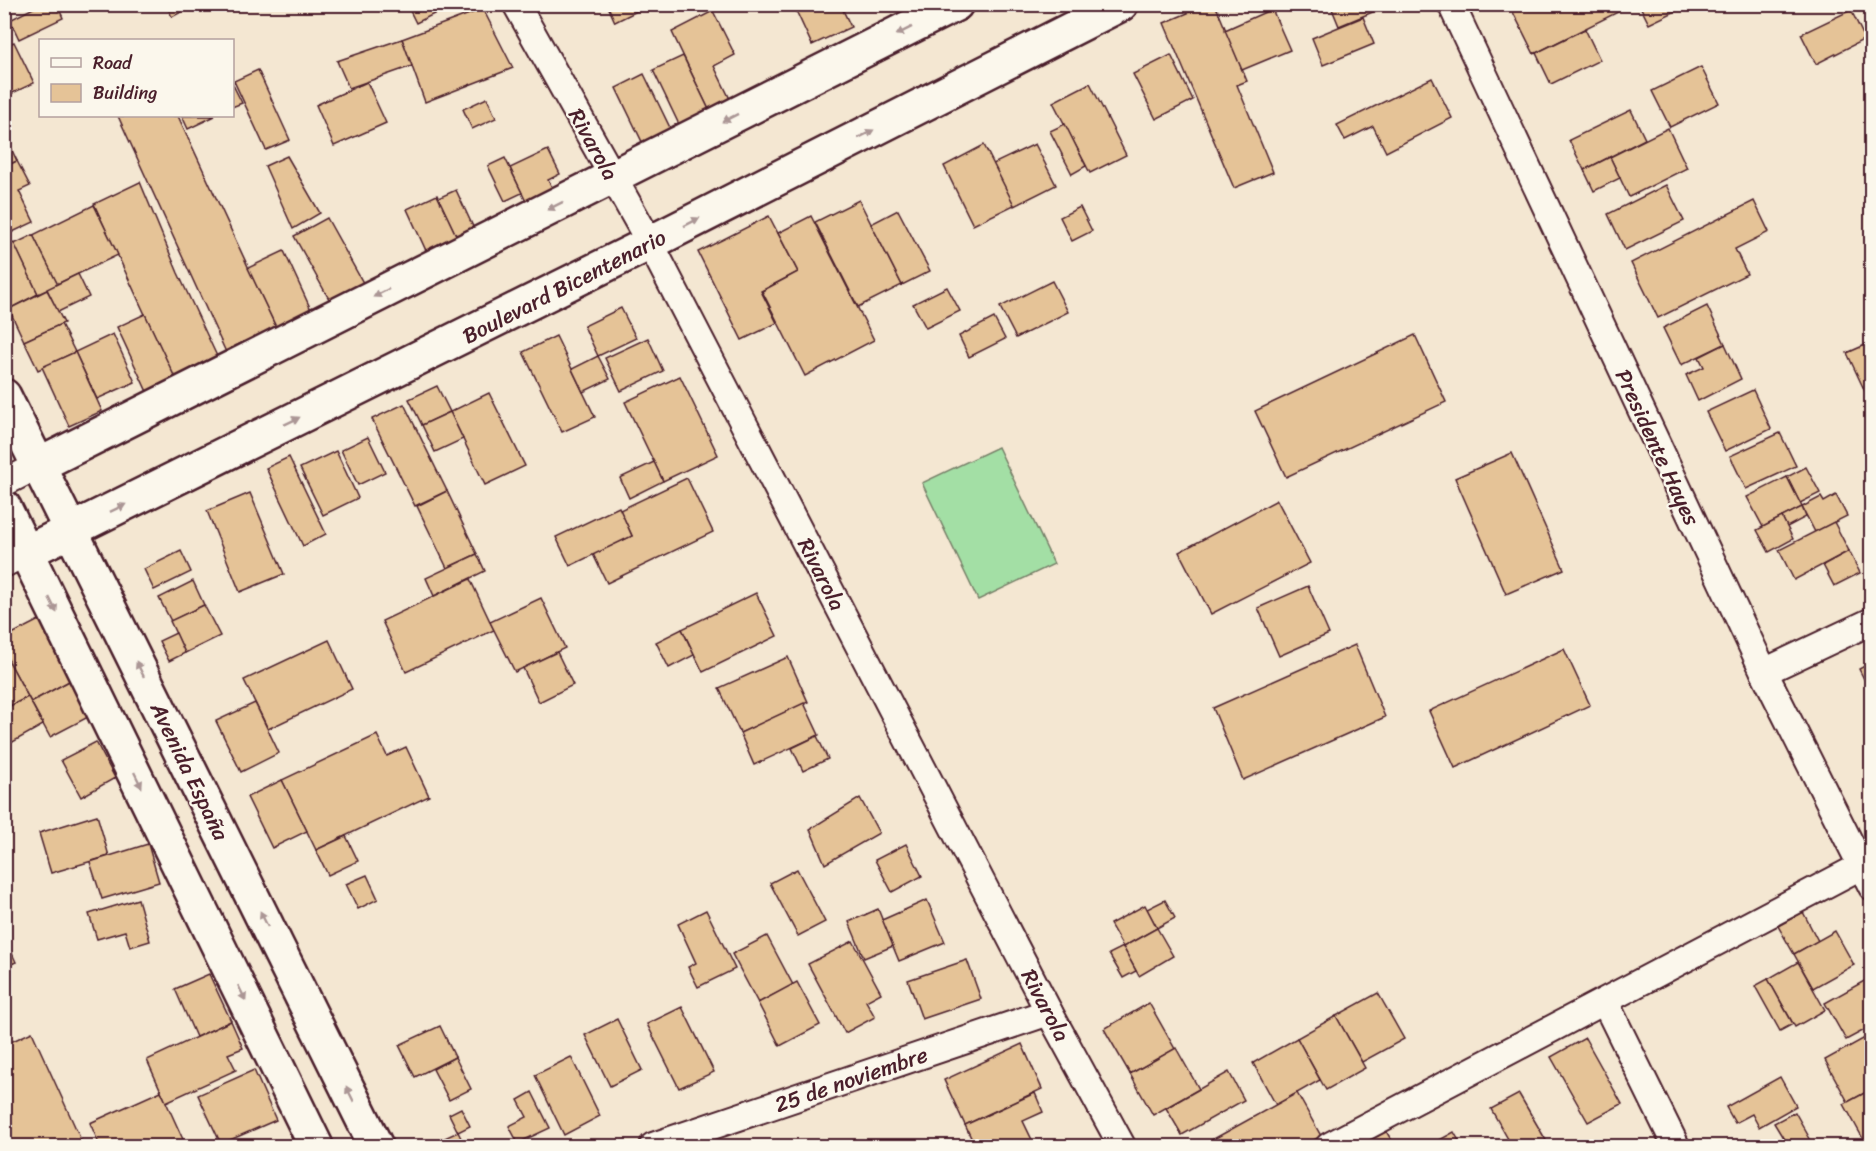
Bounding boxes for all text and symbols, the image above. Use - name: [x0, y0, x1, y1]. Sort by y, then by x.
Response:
- one-way arrow: [895, 26, 912, 35]
- legend: [39, 39, 234, 117]
- text: Road: [93, 47, 133, 79]
- text: Building: [93, 77, 157, 109]
- street label: Rivarola: [558, 101, 630, 188]
- one-way arrow: [721, 114, 738, 123]
- one-way arrow: [858, 129, 875, 138]
- one-way arrow: [547, 201, 564, 211]
- one-way arrow: [684, 217, 701, 226]
- street label: Boulevard Bicentenario: [455, 218, 673, 355]
- one-way arrow: [372, 288, 390, 298]
- street label: Presidente Hayes: [1604, 362, 1711, 533]
- one-way arrow: [284, 416, 301, 426]
- one-way arrow: [109, 503, 126, 513]
- street label: Rivarola: [786, 531, 857, 618]
- one-way arrow: [48, 596, 58, 613]
- one-way arrow: [135, 661, 145, 678]
- street label: Avenida España: [139, 694, 240, 848]
- one-way arrow: [134, 772, 143, 789]
- one-way arrow: [259, 911, 268, 928]
- street label: Rivarola: [1010, 962, 1081, 1049]
- one-way arrow: [237, 985, 246, 1002]
- street label: 25 de noviembre: [769, 1035, 933, 1124]
- one-way arrow: [345, 1085, 355, 1102]

